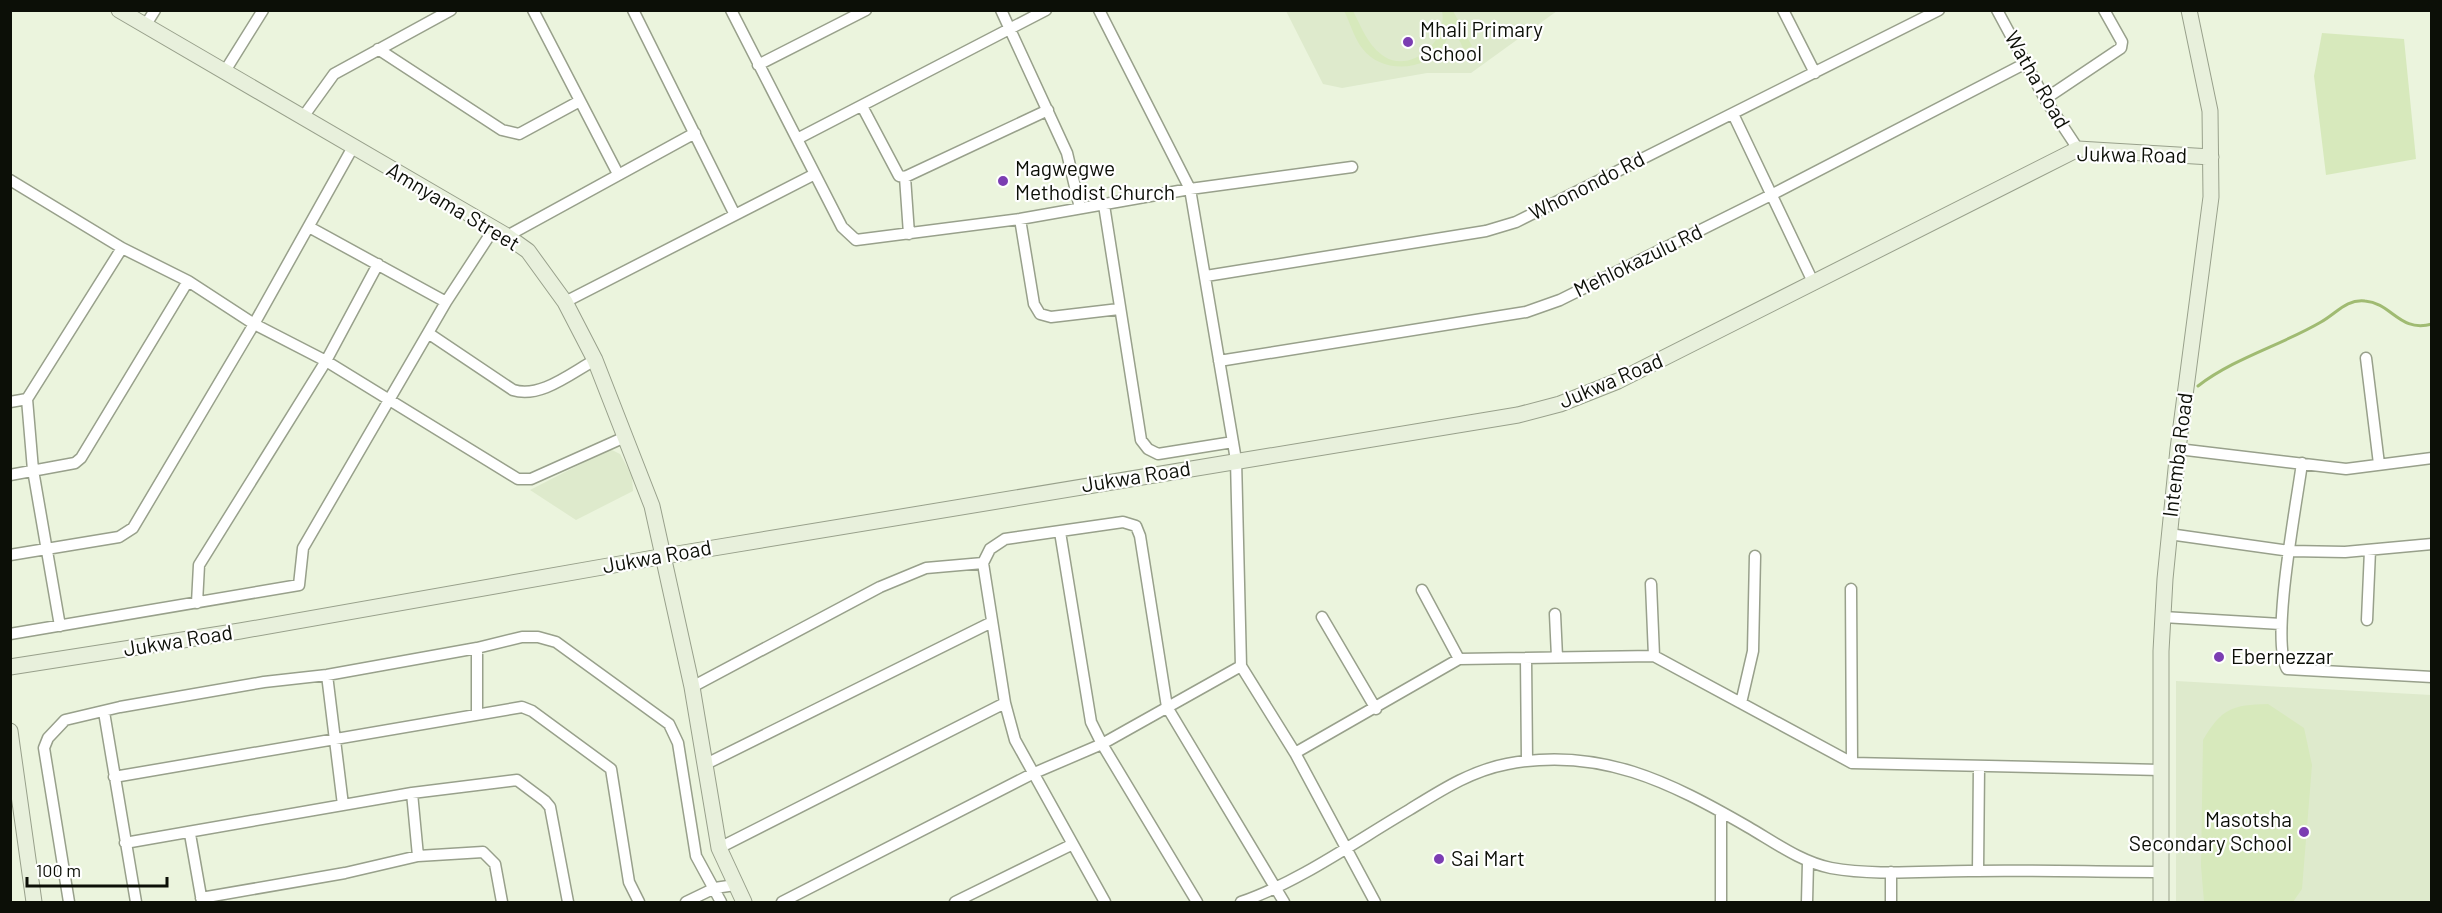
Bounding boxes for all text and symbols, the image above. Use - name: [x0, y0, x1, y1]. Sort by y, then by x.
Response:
- place label: Mhali Primary School: [1420, 16, 1543, 65]
- street label: Watha Road: [2000, 26, 2076, 132]
- marker: Mhali Primary School: [1401, 35, 1415, 49]
- street label: Jukwa Road: [2077, 140, 2187, 167]
- street label: Whonondo Rd: [1524, 145, 1648, 224]
- place label: Magwegwe Methodist Church: [1015, 155, 1175, 204]
- street label: Amnyama Street: [383, 156, 525, 255]
- marker: Magwegwe Methodist Church: [996, 174, 1010, 188]
- street label: Mehlokazulu Rd: [1569, 218, 1706, 302]
- street label: Jukwa Road: [1555, 347, 1666, 413]
- street label: Intemba Road: [2156, 391, 2197, 519]
- street label: Jukwa Road: [1079, 455, 1192, 496]
- street label: Jukwa Road: [600, 534, 713, 577]
- street label: Jukwa Road: [121, 619, 234, 660]
- place label: Ebernezzar: [2231, 643, 2334, 668]
- marker: Ebernezzar: [2212, 650, 2226, 664]
- place label: Masotsha Secondary School: [2129, 806, 2292, 855]
- marker: Masotsha Secondary School: [2297, 825, 2311, 839]
- place label: Sai Mart: [1451, 845, 1525, 870]
- scale bar: [27, 850, 166, 888]
- marker: Sai Mart: [1432, 852, 1446, 866]
- text: 100 m: [36, 859, 81, 881]

